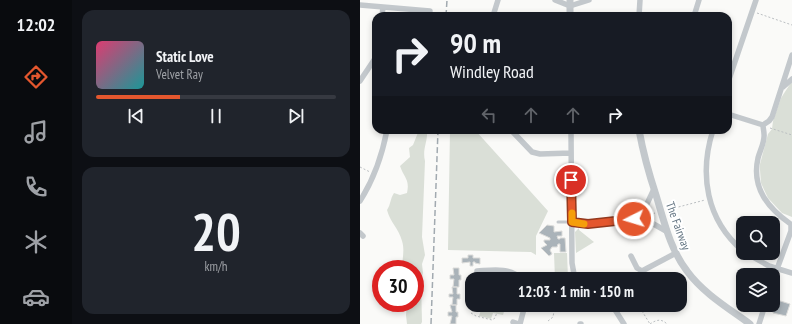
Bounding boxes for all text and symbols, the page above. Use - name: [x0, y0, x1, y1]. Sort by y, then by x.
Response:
- text: 12:02: [17, 13, 55, 36]
- text: 90 m: [450, 24, 501, 61]
- icon: right: [384, 28, 436, 80]
- text: Static Love: [156, 47, 214, 66]
- text: Windley Road: [450, 60, 534, 83]
- icon: directions: [22, 63, 50, 91]
- text: Velvet Ray: [156, 66, 203, 83]
- icon: left: [478, 104, 500, 126]
- icon: ahead: [520, 104, 542, 126]
- icon: ahead: [562, 104, 584, 126]
- icon: right: [604, 104, 626, 126]
- icon: previous: [125, 105, 147, 127]
- icon: pause: [205, 105, 227, 127]
- icon: next: [285, 105, 307, 127]
- icon: music: [22, 118, 50, 146]
- pin: [554, 163, 588, 197]
- icon: arrive: [560, 169, 582, 191]
- icon: phone: [22, 173, 50, 201]
- text: 20: [191, 198, 241, 265]
- position arrow: [613, 198, 655, 240]
- street label: The Fairway: [663, 200, 694, 252]
- map controls: [736, 216, 780, 312]
- button: search: [736, 216, 780, 260]
- icon: climate: [22, 228, 50, 256]
- text: km/h: [204, 258, 228, 275]
- speed limit sign: 30: [372, 260, 424, 312]
- button: layers: [736, 268, 780, 312]
- text: 12:03 · 1 min · 150 m: [518, 282, 634, 301]
- icon: car: [22, 283, 50, 311]

